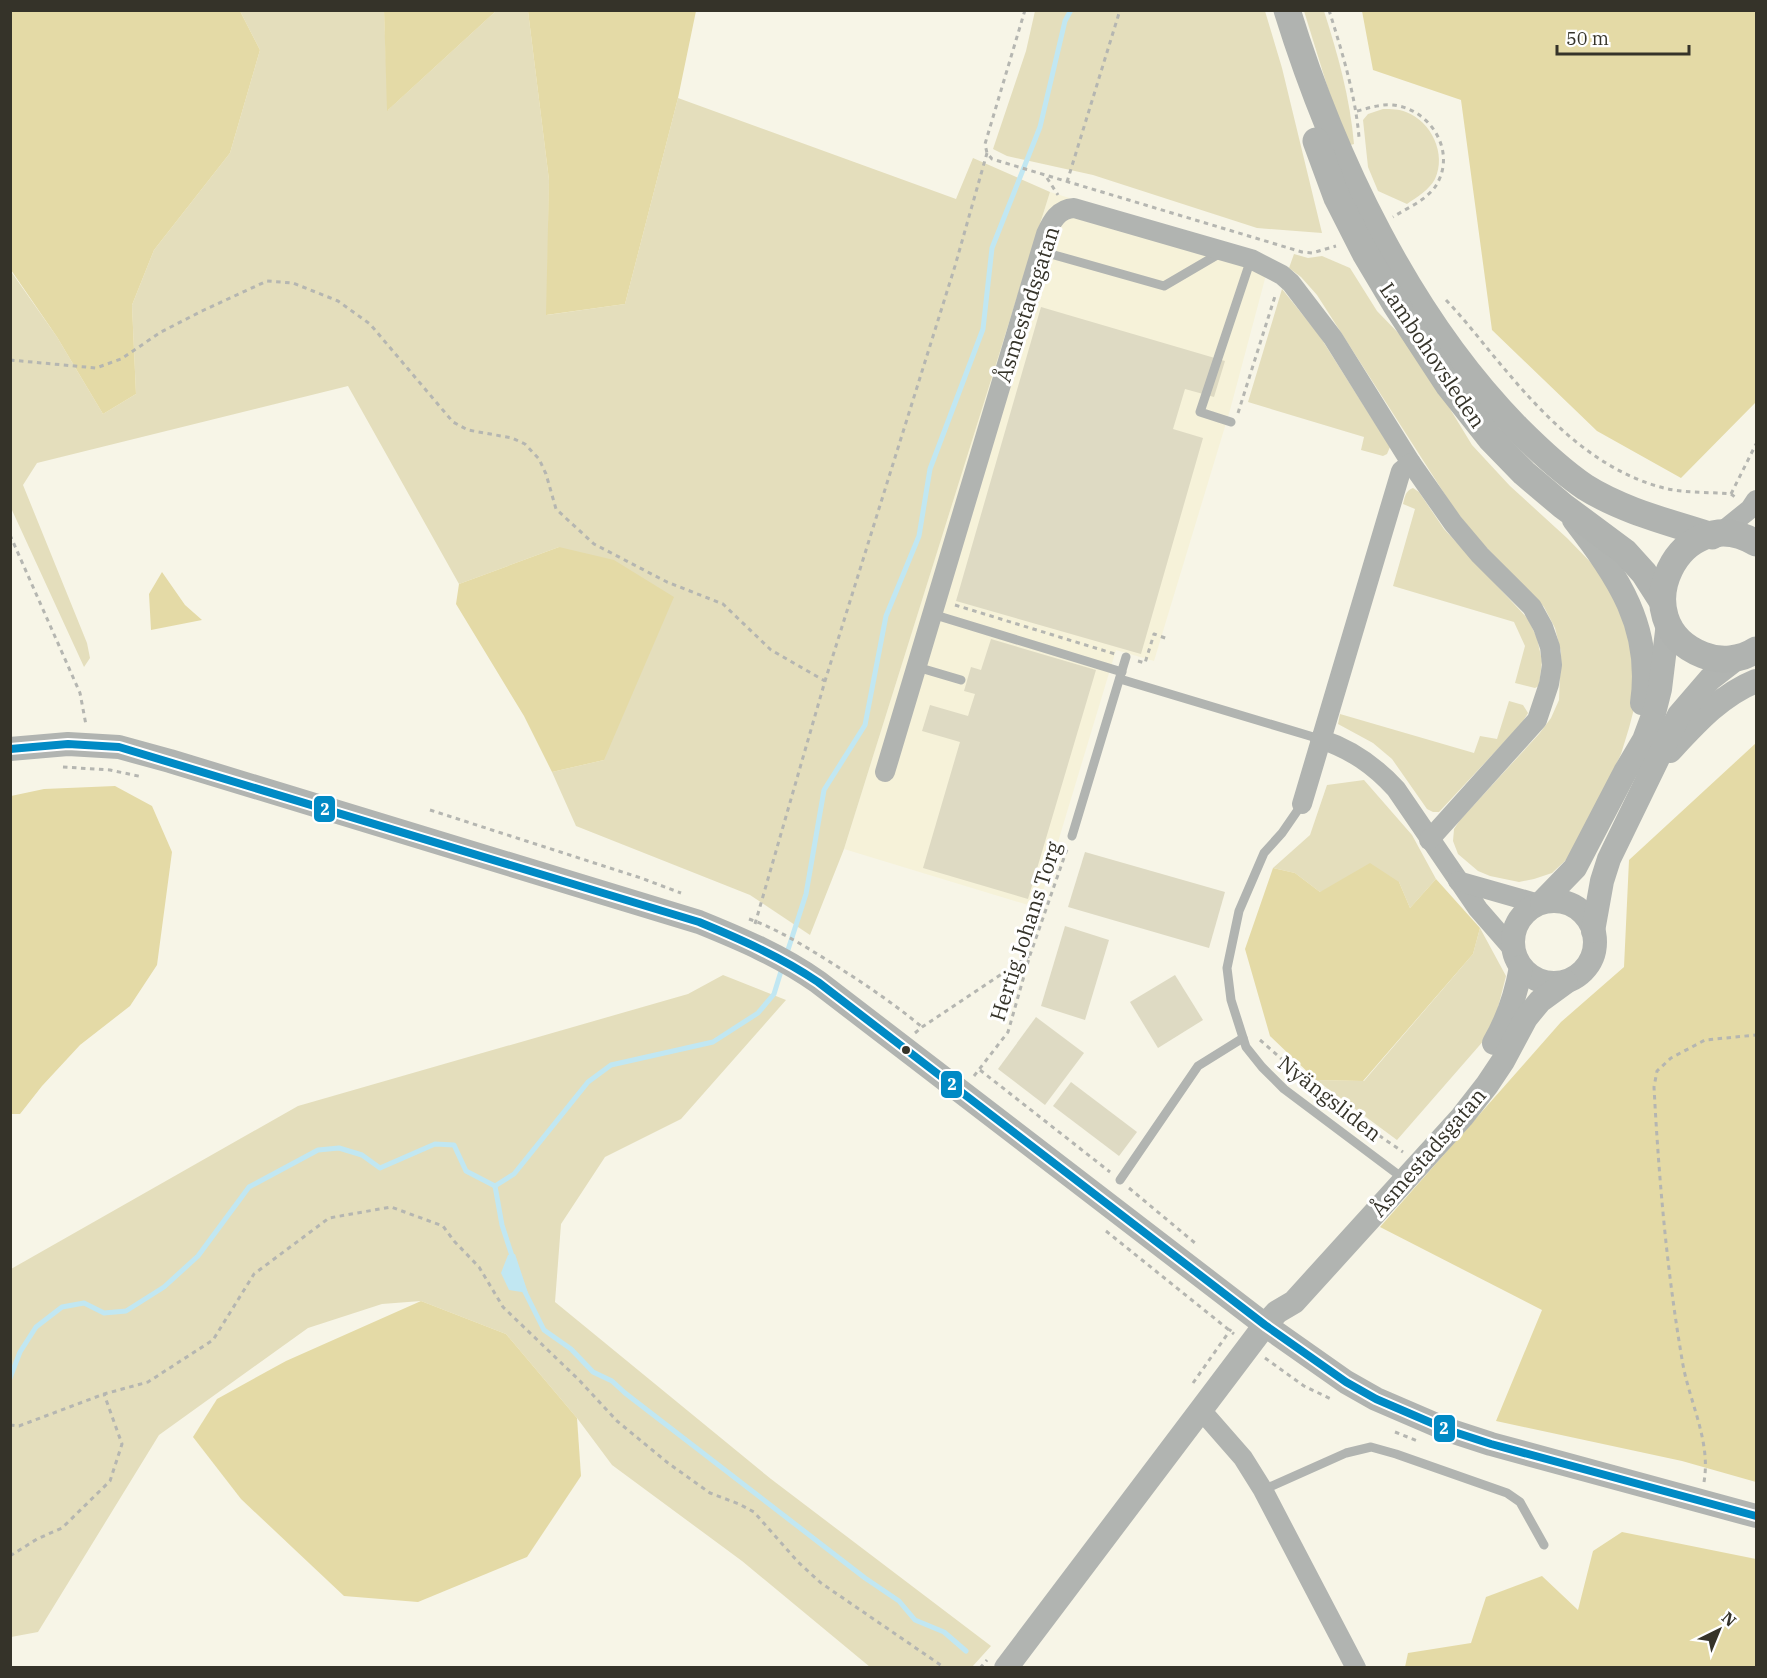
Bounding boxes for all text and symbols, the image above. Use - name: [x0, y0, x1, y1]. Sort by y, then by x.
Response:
- scale bar: [1557, 18, 1689, 56]
- text: 50 m: [1566, 27, 1609, 50]
- street label: Åsmestadsgatan: [989, 222, 1065, 386]
- street label: Lambohovsleden: [1374, 277, 1492, 433]
- line badge: 2: [313, 795, 336, 823]
- text: 2: [320, 799, 330, 819]
- street label: Hertig Johans Torg: [983, 837, 1067, 1024]
- unlabelled marker: [900, 1044, 912, 1056]
- street label: Nyängsliden: [1272, 1049, 1388, 1147]
- line badge: 2: [940, 1070, 963, 1099]
- text: 2: [947, 1074, 957, 1094]
- street label: Åsmestadsgatan: [1364, 1081, 1492, 1223]
- line badge: 2: [1433, 1414, 1456, 1443]
- text: 2: [1439, 1418, 1449, 1438]
- north arrow: [1689, 1600, 1749, 1660]
- text: N: [1718, 1607, 1741, 1631]

